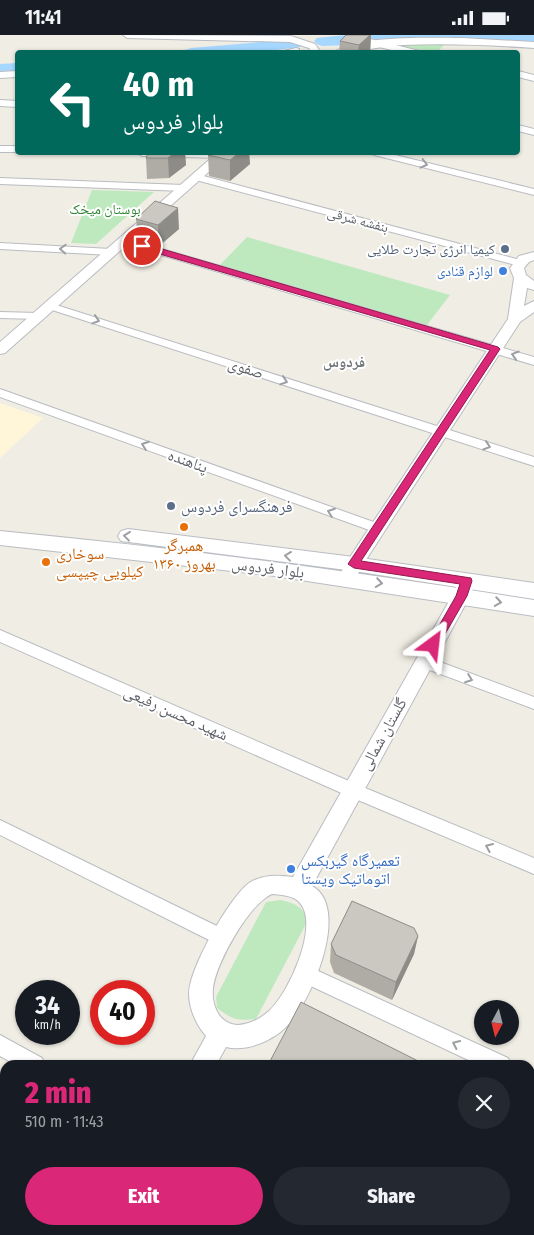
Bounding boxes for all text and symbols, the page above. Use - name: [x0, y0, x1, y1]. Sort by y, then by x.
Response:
- text: 11:41: [25, 6, 62, 29]
- text: 40 m: [123, 63, 194, 105]
- icon: left: [40, 70, 105, 135]
- text: بلوار فردوس: [123, 108, 223, 135]
- one-way arrow: [419, 158, 428, 169]
- park label: بوستان میخک: [69, 201, 141, 218]
- street label: بنفشه شرقی: [326, 204, 391, 236]
- pin: [121, 225, 163, 267]
- icon: arrive: [128, 232, 156, 260]
- place label: کیمیا انرژی تجارت طلایی: [367, 241, 495, 258]
- marker: کیمیا انرژی تجارت طلایی: [499, 243, 511, 255]
- one-way arrow: [58, 244, 66, 255]
- place label: لوازم قنادی: [437, 263, 493, 281]
- marker: لوازم قنادی: [497, 265, 509, 277]
- one-way arrow: [92, 315, 100, 325]
- one-way arrow: [511, 350, 519, 360]
- street label: صفوی: [226, 353, 266, 384]
- district label: فردوس: [323, 353, 365, 371]
- one-way arrow: [280, 375, 288, 385]
- one-way arrow: [483, 440, 491, 450]
- one-way arrow: [141, 441, 150, 451]
- street label: پناهنده: [165, 445, 211, 477]
- place label: فرهنگسرای فردوس: [181, 497, 292, 517]
- marker: فرهنگسرای فردوس: [165, 500, 177, 512]
- one-way arrow: [327, 508, 336, 518]
- marker: همبرگر بهروز ۱۳۶۰: [178, 521, 190, 533]
- one-way arrow: [122, 531, 130, 542]
- place label: همبرگر بهروز ۱۳۶۰: [152, 536, 216, 573]
- place label: سوخاری كيلويی چيپسی: [56, 544, 144, 582]
- one-way arrow: [284, 551, 292, 562]
- street label: بلوار فردوس: [230, 554, 305, 583]
- marker: سوخاری كيلويی چيپسی: [40, 556, 52, 568]
- one-way arrow: [375, 577, 383, 588]
- one-way arrow: [493, 596, 502, 606]
- position arrow: [406, 618, 458, 670]
- one-way arrow: [465, 673, 473, 683]
- street label: شهید محسن رفیعی: [121, 682, 231, 745]
- street label: گلستان شمالی: [355, 694, 412, 774]
- one-way arrow: [485, 843, 494, 854]
- place label: تعمیرگاه گیربکس اتوماتیک ویستا: [301, 851, 400, 888]
- marker: تعمیرگاه گیربکس اتوماتیک ویستا: [285, 863, 297, 875]
- speed limit sign: 40: [90, 980, 155, 1045]
- text: 34: [35, 991, 60, 1021]
- north arrow: [474, 1000, 519, 1045]
- map controls: [474, 1000, 519, 1045]
- text: km/h: [34, 1018, 61, 1032]
- one-way arrow: [453, 1041, 462, 1051]
- text: 2 min: [25, 1075, 91, 1111]
- button: close: [458, 1077, 510, 1129]
- text: 510 m · 11:43: [25, 1112, 103, 1131]
- button: Exit: [25, 1167, 263, 1225]
- button: Share: [273, 1167, 510, 1225]

